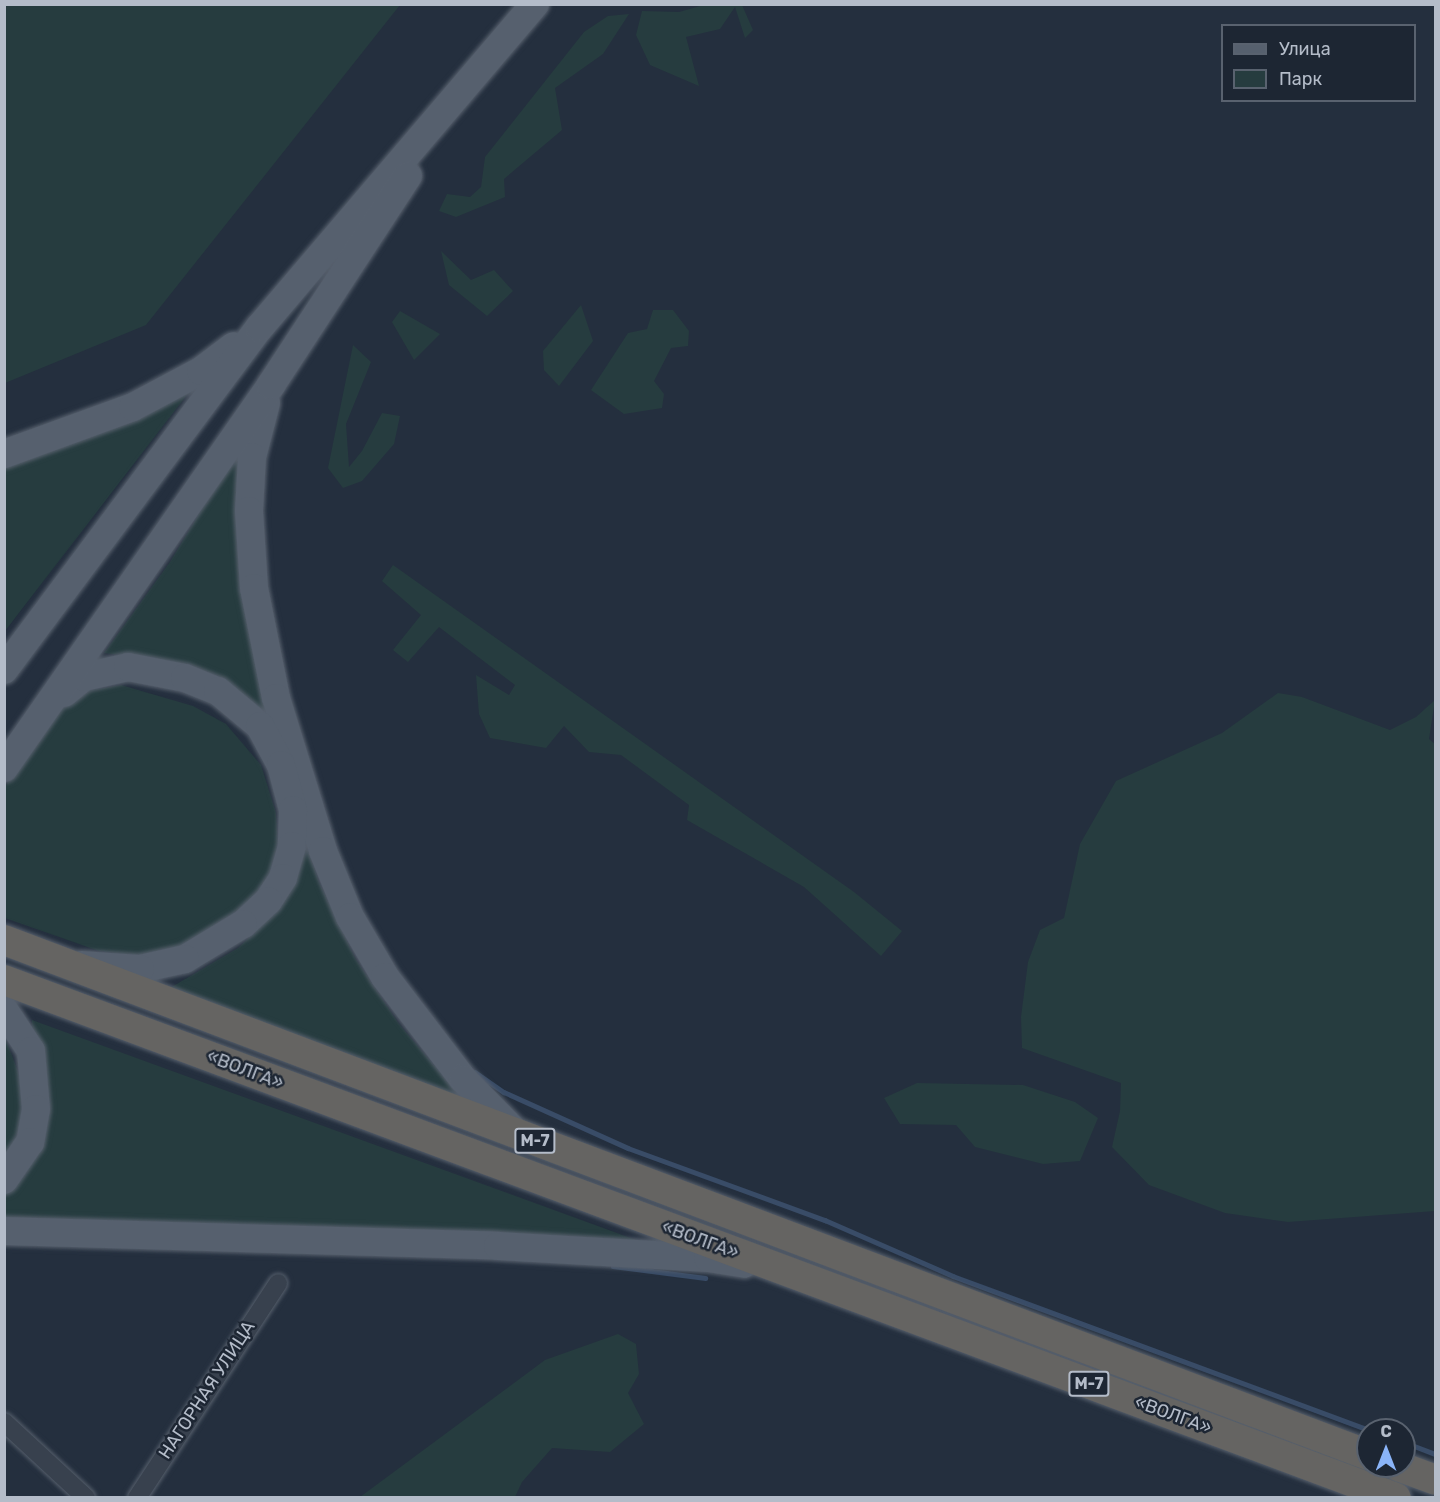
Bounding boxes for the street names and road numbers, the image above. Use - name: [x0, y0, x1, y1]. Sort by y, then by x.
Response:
- street label: «ВОЛГА»: [204, 1046, 286, 1094]
- road number: М-7: [514, 1128, 556, 1154]
- street label: «ВОЛГА»: [659, 1216, 741, 1264]
- street label: НАГОРНАЯ УЛИЦА: [154, 1317, 260, 1463]
- road number: М-7: [1068, 1371, 1110, 1397]
- street label: «ВОЛГА»: [1132, 1391, 1214, 1439]

